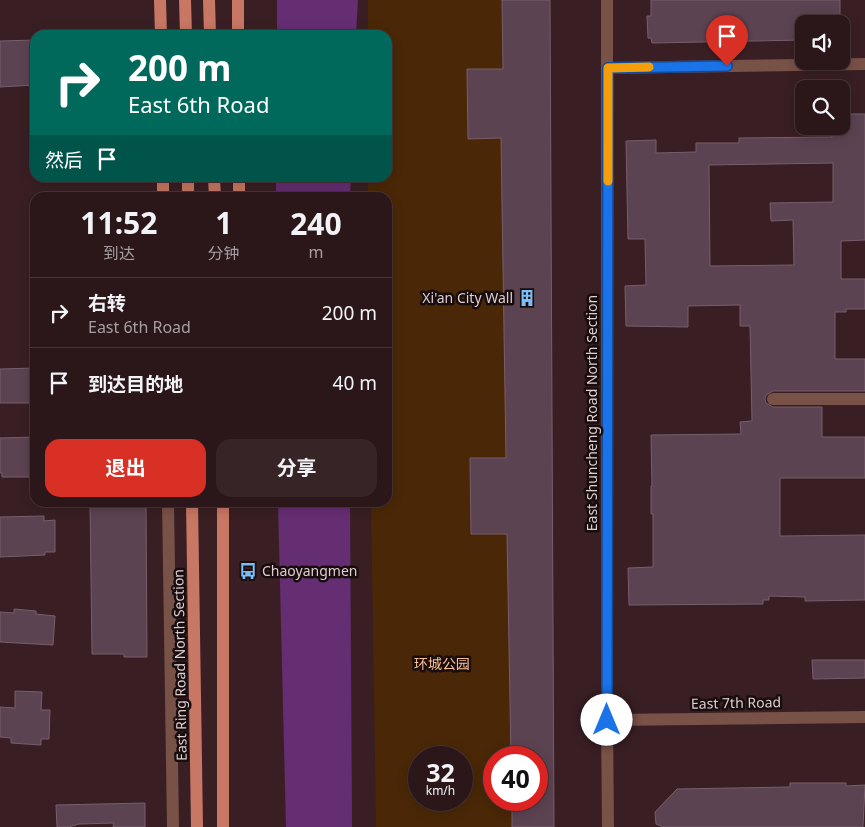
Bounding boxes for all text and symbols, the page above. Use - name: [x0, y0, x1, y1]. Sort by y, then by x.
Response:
- pin: [706, 15, 748, 66]
- map controls: [795, 15, 850, 135]
- button: sound: [795, 15, 850, 70]
- icon: arrive: [713, 22, 741, 50]
- text: 200 m: [128, 44, 231, 91]
- icon: right: [45, 50, 110, 115]
- button: search: [795, 80, 850, 135]
- text: East 6th Road: [128, 89, 269, 119]
- icon: arrive: [93, 145, 121, 173]
- text: 然后: [45, 147, 83, 173]
- text: 11:52: [80, 202, 157, 243]
- text: 1: [215, 202, 232, 243]
- text: 240: [290, 203, 342, 244]
- text: m: [308, 241, 323, 263]
- text: 到达: [103, 242, 135, 264]
- text: 分钟: [208, 242, 240, 264]
- place label: Xi'an City Wall: [422, 288, 513, 307]
- building icon: Xi'an City Wall: [517, 288, 537, 308]
- text: 右转: [88, 290, 126, 316]
- street label: East Shuncheng Road North Section: [582, 295, 601, 531]
- icon: right: [45, 299, 73, 327]
- text: 200 m: [322, 300, 377, 326]
- text: East 6th Road: [88, 316, 191, 338]
- icon: arrive: [45, 369, 73, 397]
- text: 40 m: [333, 370, 377, 396]
- text: 到达目的地: [88, 371, 183, 397]
- button: 退出: [45, 439, 206, 497]
- button: 分享: [216, 439, 377, 497]
- bus stop icon: Chaoyangmen: [238, 561, 258, 581]
- place label: Chaoyangmen: [262, 561, 357, 580]
- street label: East Ring Road North Section: [168, 569, 191, 761]
- park label: 环城公园: [414, 654, 470, 673]
- street label: East 7th Road: [691, 692, 781, 713]
- position arrow: [580, 693, 632, 745]
- speed limit sign: 40: [483, 746, 548, 811]
- text: 32: [426, 755, 455, 789]
- text: km/h: [426, 782, 455, 799]

